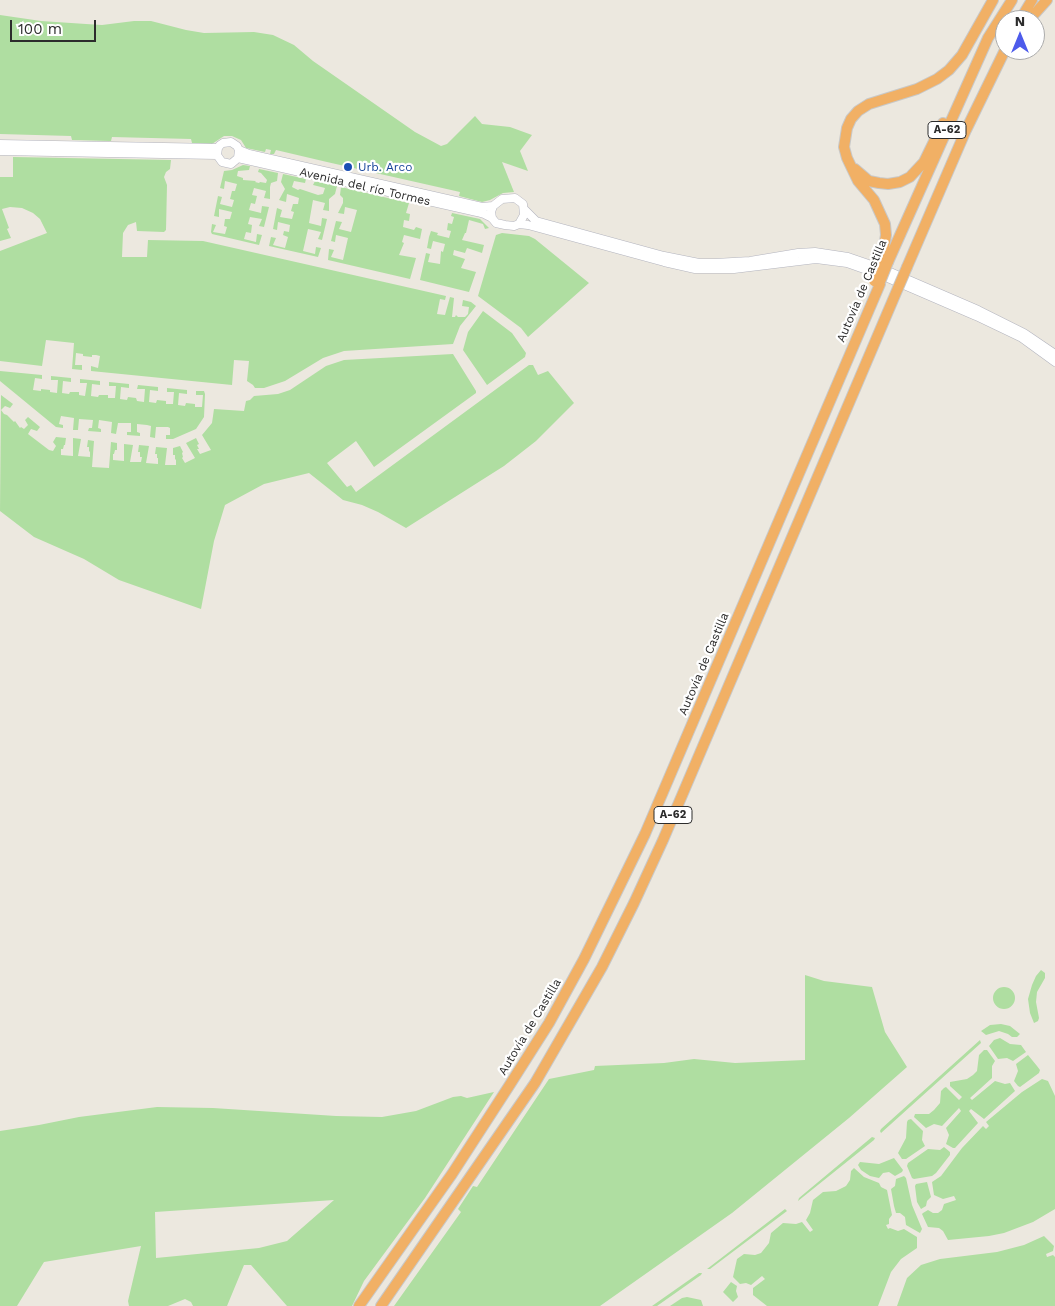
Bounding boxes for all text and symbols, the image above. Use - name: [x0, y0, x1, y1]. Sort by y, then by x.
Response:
- scale bar: [12, 10, 99, 42]
- north arrow: [995, 10, 1045, 60]
- text: N: [1015, 13, 1025, 29]
- text: 100 m: [18, 20, 62, 38]
- road number: A-62: [928, 122, 966, 138]
- place label: Urb. Arco: [358, 160, 412, 174]
- marker: Urb. Arco: [342, 161, 354, 173]
- street label: Avenida del río Tormes: [298, 165, 432, 209]
- street label: Autovía de Castilla: [834, 238, 890, 344]
- street label: Autovía de Castilla: [676, 611, 732, 717]
- road number: A-62: [654, 806, 692, 824]
- street label: Autovía de Castilla: [496, 976, 564, 1078]

